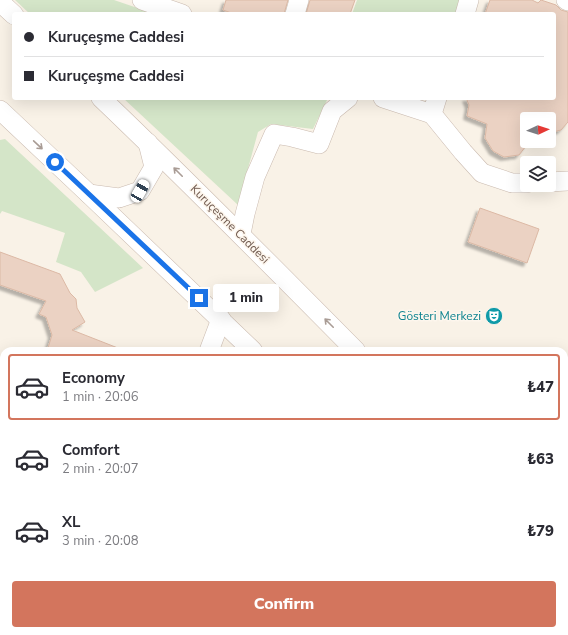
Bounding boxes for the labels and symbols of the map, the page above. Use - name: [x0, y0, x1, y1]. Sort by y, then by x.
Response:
- north arrow: [520, 112, 556, 148]
- one-way arrow: [33, 141, 44, 150]
- route start: [46, 153, 64, 171]
- one-way arrow: [173, 167, 183, 177]
- car: [129, 178, 151, 204]
- street label: Kuruçeşme Caddesi: [187, 181, 273, 267]
- callout: 1 min: [213, 284, 279, 312]
- route end: [190, 289, 208, 307]
- theatre icon: Gösteri Merkezi: [484, 306, 504, 326]
- place label: Gösteri Merkezi: [398, 308, 481, 324]
- one-way arrow: [324, 318, 334, 328]

